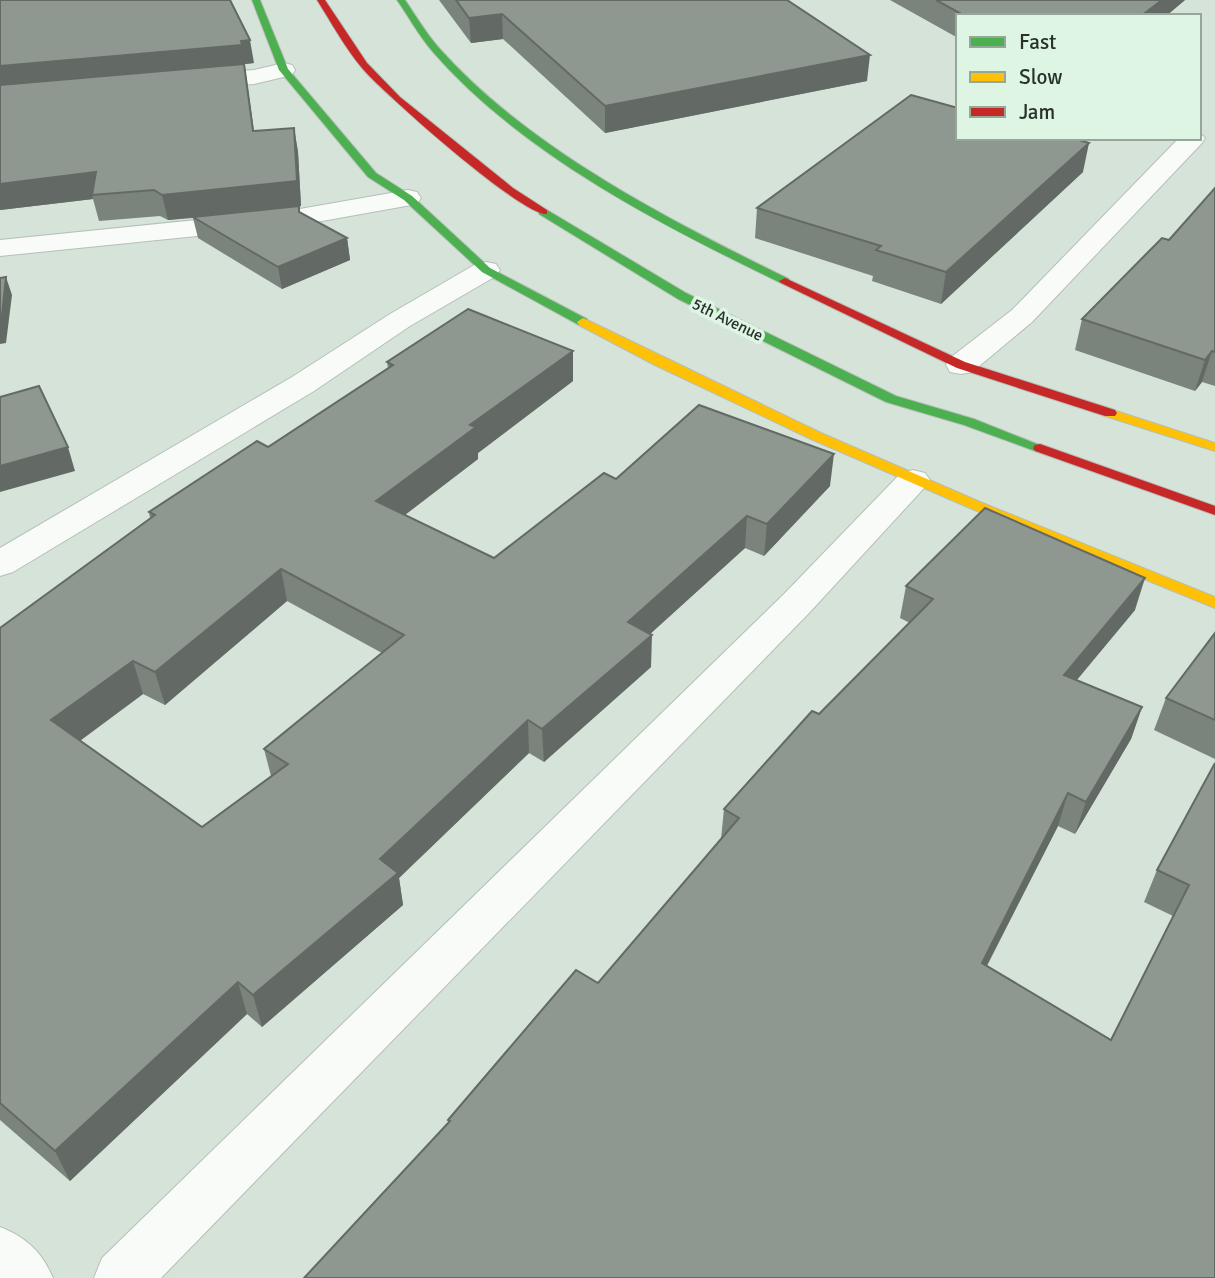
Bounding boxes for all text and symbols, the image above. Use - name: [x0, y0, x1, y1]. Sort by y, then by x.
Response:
- legend: [956, 14, 1201, 140]
- text: Fast: [1019, 29, 1056, 55]
- text: Slow: [1019, 64, 1063, 90]
- text: Jam: [1019, 99, 1055, 125]
- street label: 5th Avenue: [689, 294, 766, 346]

